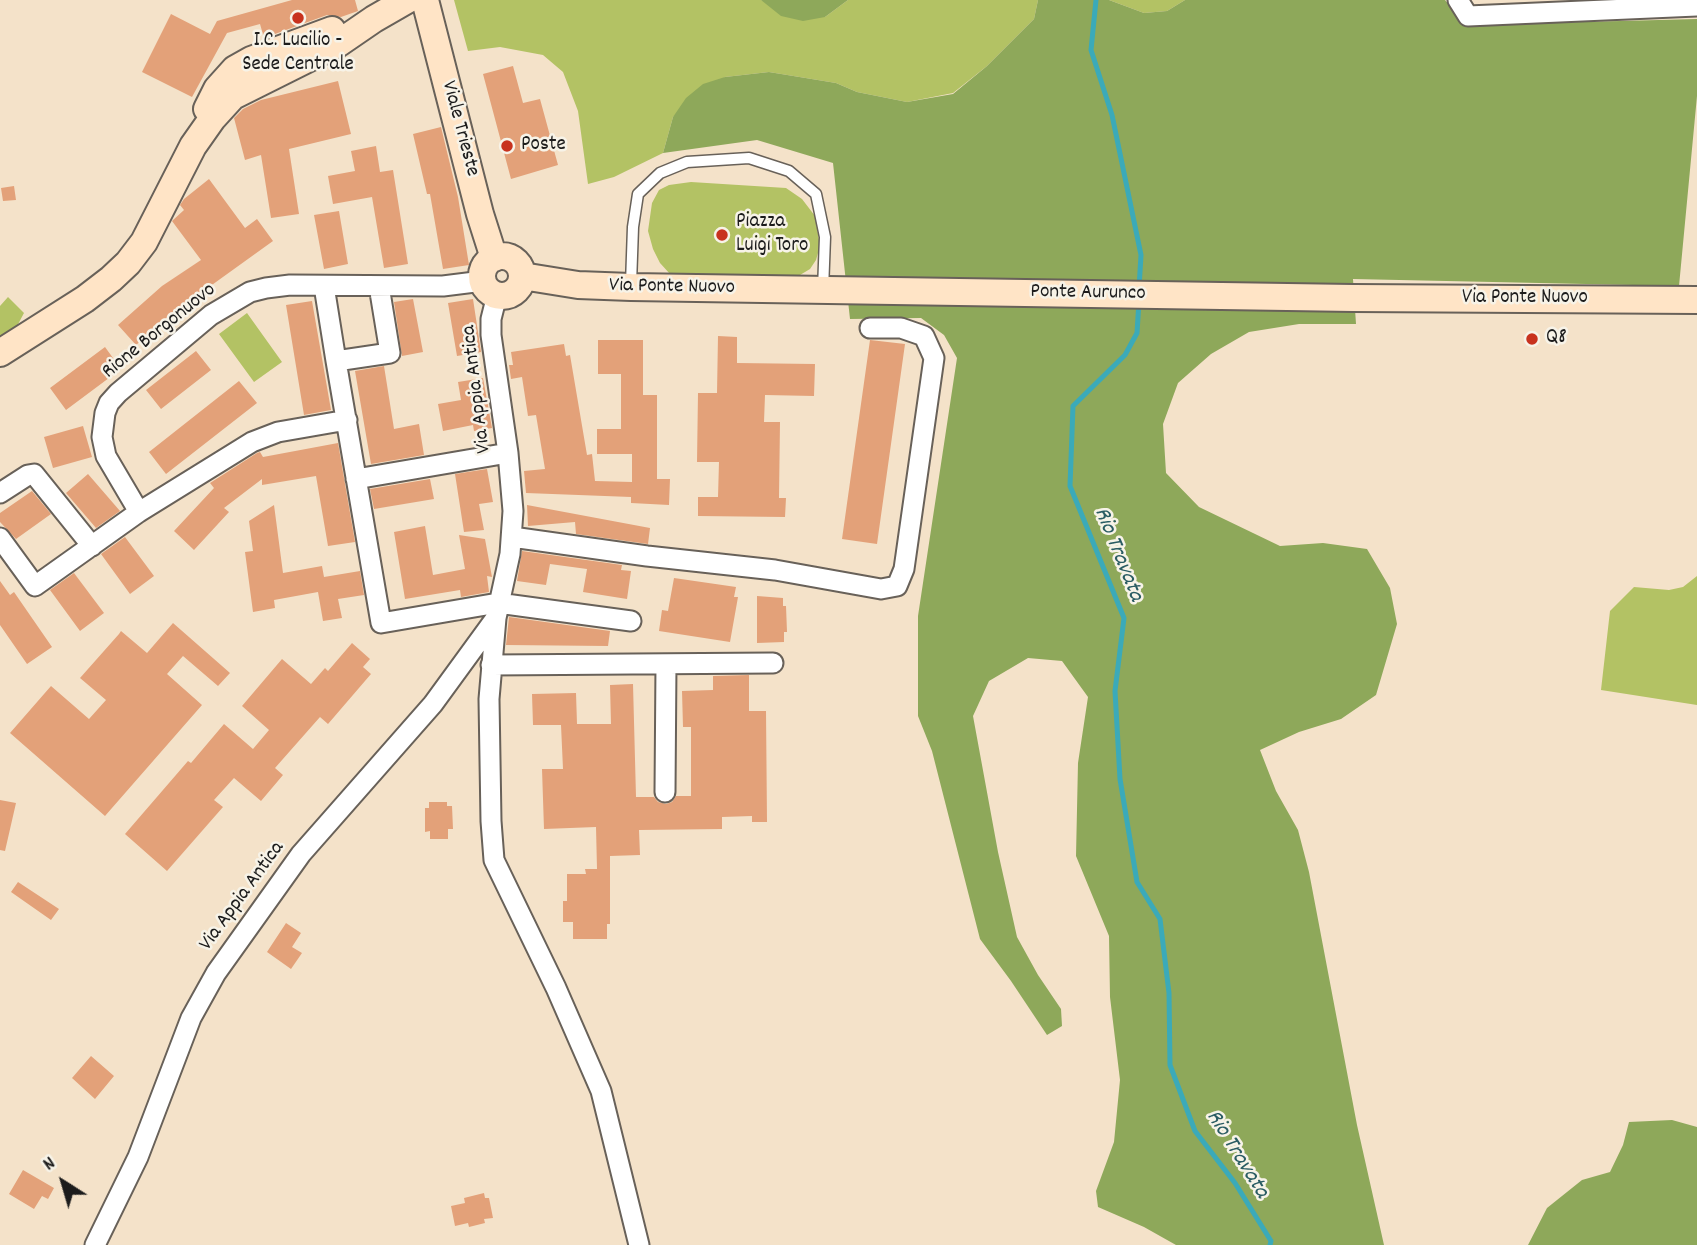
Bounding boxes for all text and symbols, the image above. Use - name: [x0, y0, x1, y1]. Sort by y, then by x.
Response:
- marker: I.C. Lucilio - Sede Centrale: [290, 10, 306, 26]
- place label: I.C. Lucilio - Sede Centrale: [242, 29, 354, 79]
- street label: Viale Trieste: [434, 78, 484, 180]
- place label: Poste: [521, 133, 566, 159]
- marker: Poste: [499, 138, 515, 154]
- place label: Piazza Luigi Toro: [736, 210, 808, 260]
- marker: Piazza Luigi Toro: [714, 227, 730, 243]
- street label: Via Ponte Nuovo: [609, 274, 735, 302]
- street label: Rione Borgonuovo: [98, 278, 222, 386]
- street label: Ponte Aurunco: [1030, 280, 1146, 308]
- street label: Via Ponte Nuovo: [1462, 286, 1588, 312]
- street label: Via Appia Antica: [458, 323, 498, 455]
- place label: Q8: [1546, 326, 1567, 352]
- marker: Q8: [1524, 331, 1540, 347]
- water label: Rio Travata: [1086, 504, 1148, 606]
- street label: Via Appia Antica: [195, 837, 291, 957]
- water label: Rio Travata: [1198, 1106, 1274, 1204]
- north arrow: [28, 1147, 98, 1217]
- text: N: [38, 1151, 62, 1178]

